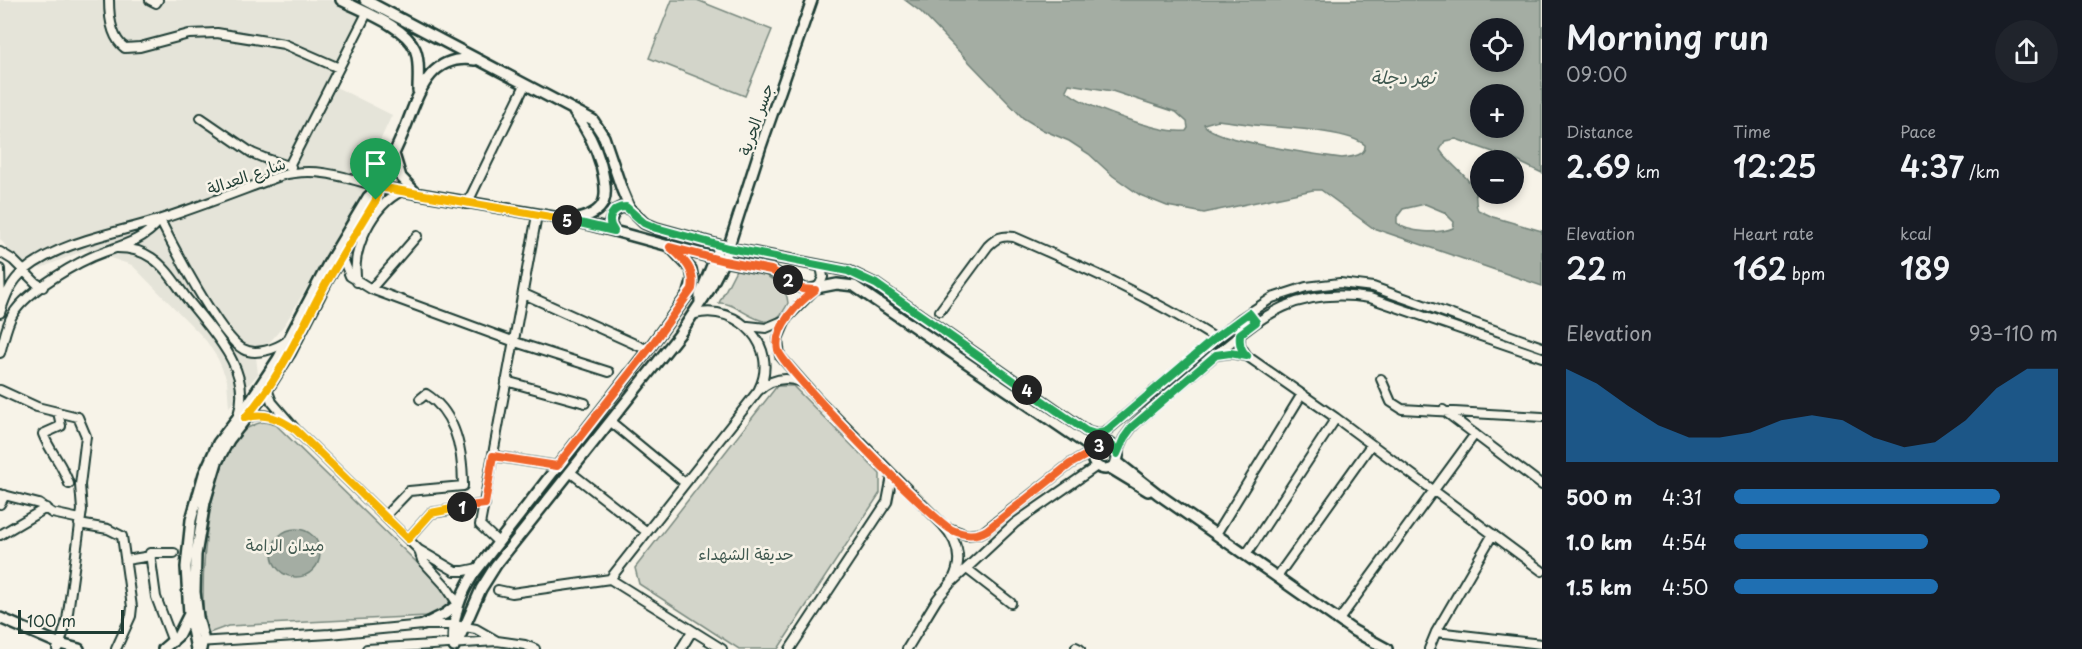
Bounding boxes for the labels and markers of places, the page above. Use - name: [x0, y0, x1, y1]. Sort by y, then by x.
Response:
- pin: [350, 138, 401, 200]
- pin: 5: [552, 205, 582, 235]
- pin: 2: [773, 265, 803, 295]
- pin: 4: [1012, 375, 1042, 405]
- pin: 3: [1084, 430, 1114, 460]
- pin: 1: [447, 492, 477, 522]

